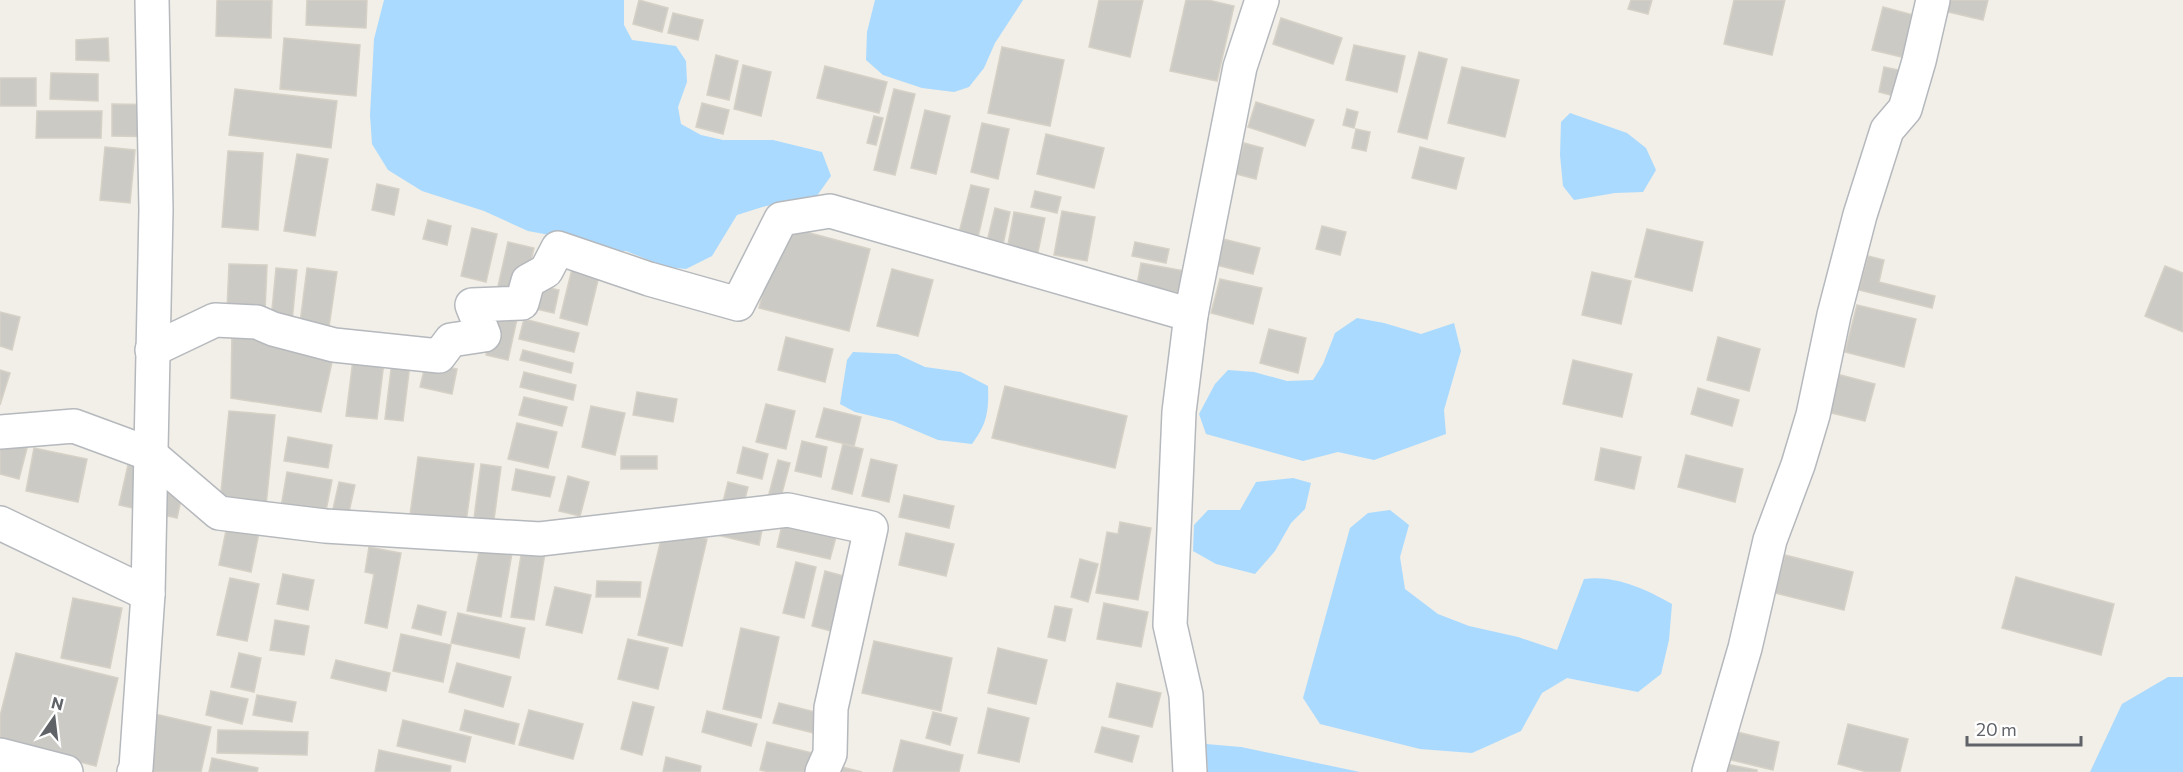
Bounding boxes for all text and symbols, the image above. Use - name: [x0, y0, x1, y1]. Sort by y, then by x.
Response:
- north arrow: [24, 688, 84, 748]
- text: N: [50, 692, 66, 714]
- scale bar: [1967, 709, 2081, 747]
- text: 20 m: [1976, 718, 2017, 740]

